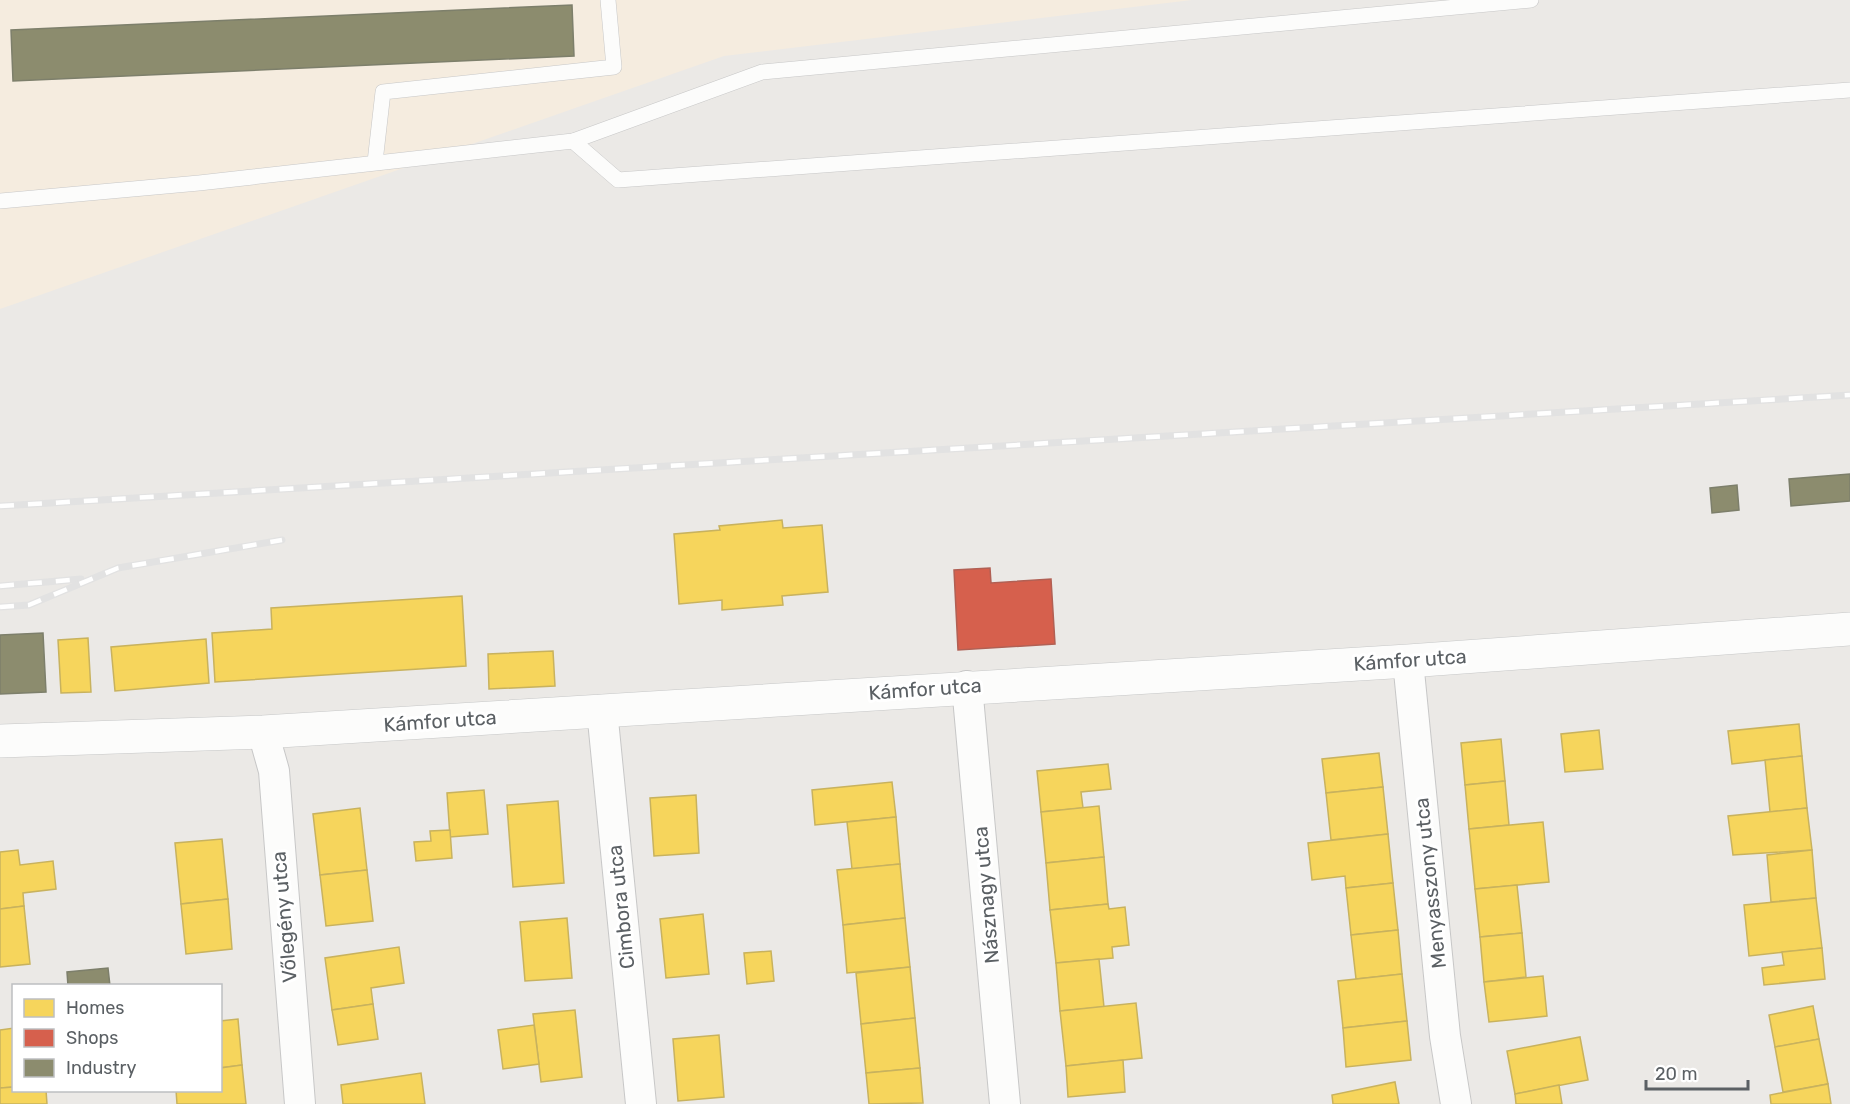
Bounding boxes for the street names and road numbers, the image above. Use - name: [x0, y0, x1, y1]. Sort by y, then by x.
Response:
- street label: Kámfor utca: [1353, 644, 1467, 676]
- street label: Kámfor utca: [868, 673, 982, 705]
- street label: Kámfor utca: [383, 705, 497, 737]
- street label: Menyasszony utca: [1409, 796, 1451, 970]
- street label: Násznagy utca: [968, 825, 1004, 965]
- street label: Cimbora utca: [603, 844, 639, 970]
- street label: Vőlegény utca: [266, 850, 302, 984]

